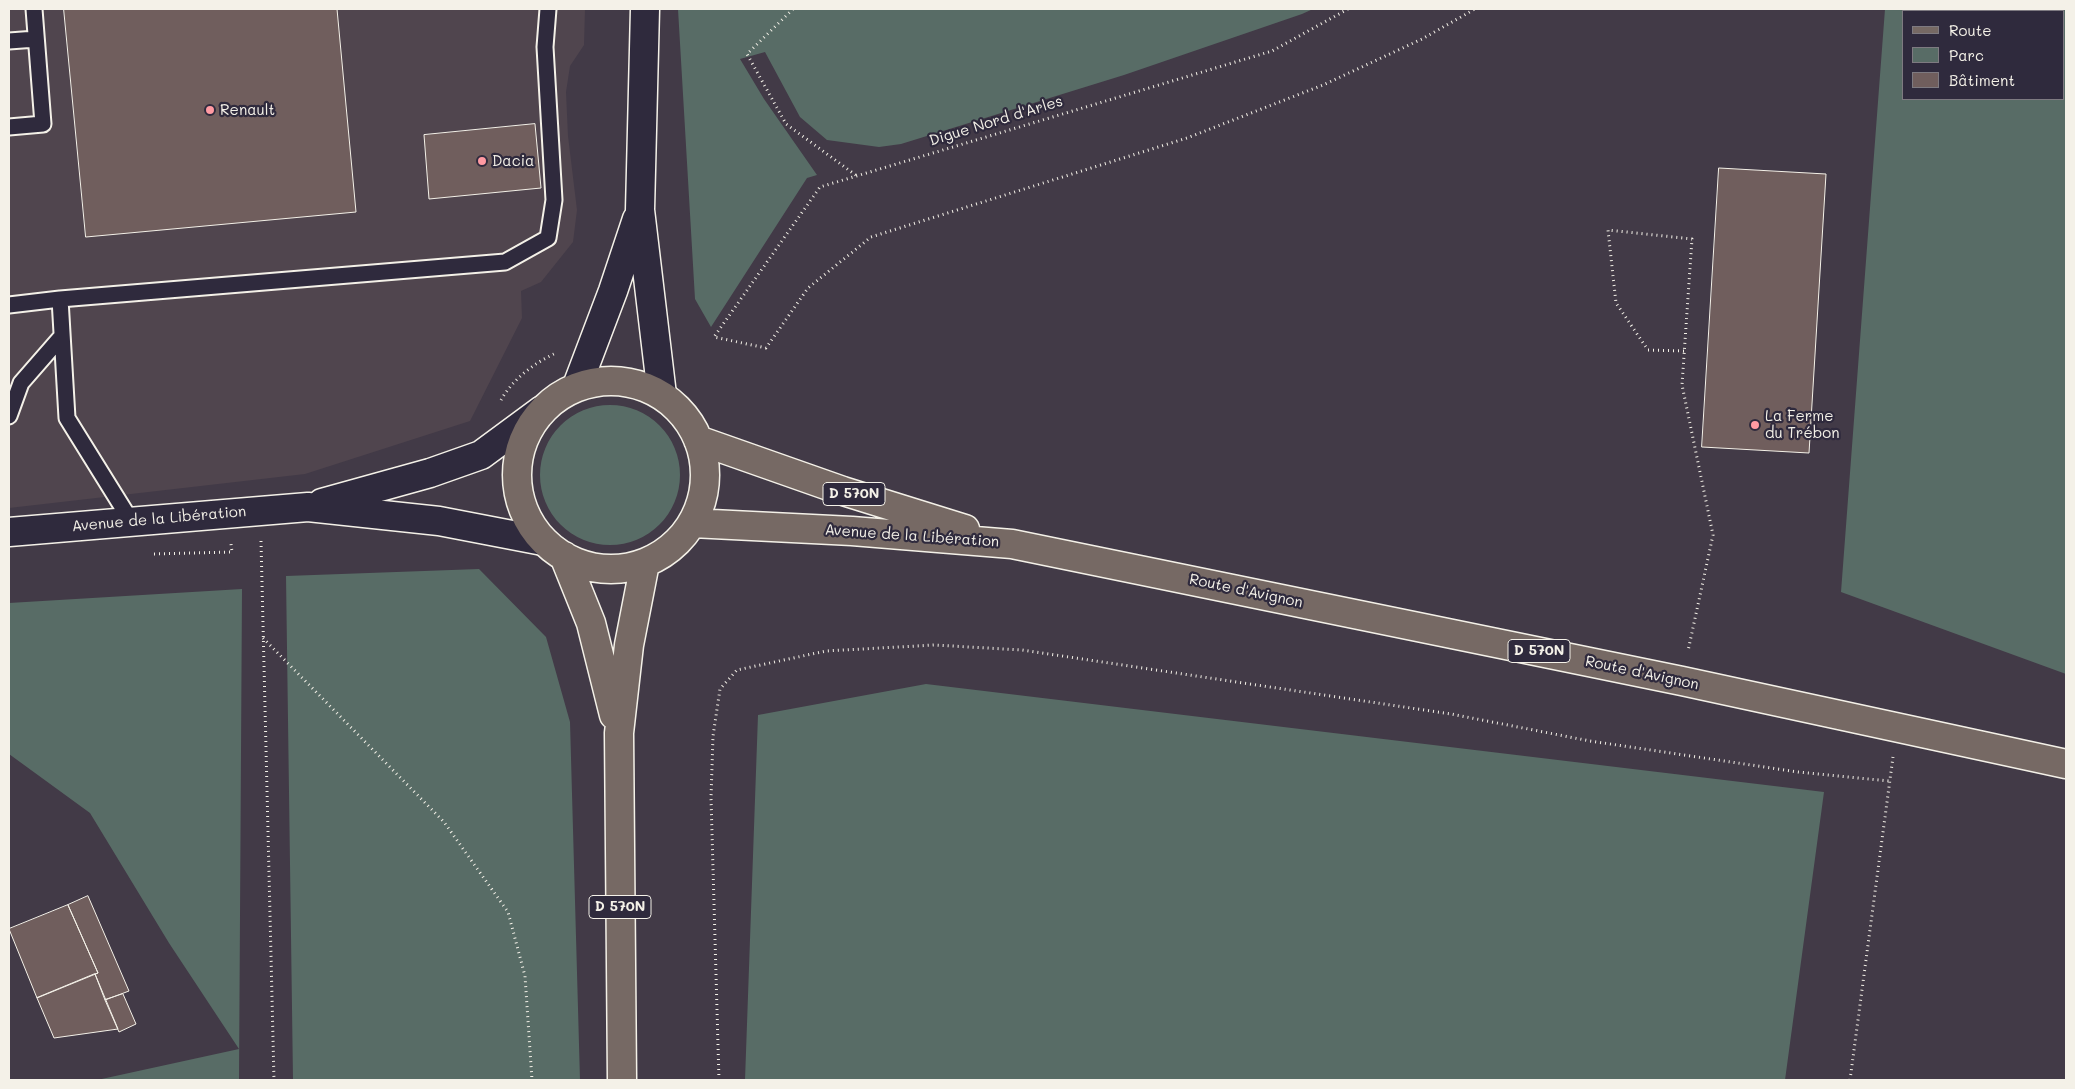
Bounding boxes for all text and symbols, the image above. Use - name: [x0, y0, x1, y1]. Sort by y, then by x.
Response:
- legend: [1902, 10, 2065, 100]
- text: Route: [1949, 20, 1992, 40]
- text: Parc: [1949, 45, 1984, 65]
- text: Bâtiment: [1949, 70, 2015, 90]
- street label: Digue Nord d'Arles: [927, 92, 1065, 150]
- place label: Renault: [220, 101, 275, 119]
- marker: Renault: [204, 104, 216, 116]
- place label: Dacia: [492, 152, 534, 170]
- marker: Dacia: [476, 155, 488, 167]
- place label: La Ferme du Trébon: [1765, 407, 1839, 442]
- marker: La Ferme du Trébon: [1749, 419, 1761, 431]
- road number: D 570N: [823, 482, 885, 506]
- street label: Avenue de la Libération: [71, 502, 247, 536]
- street label: Avenue de la Libération: [824, 521, 1000, 551]
- street label: Route d'Avignon: [1187, 570, 1305, 612]
- road number: D 570N: [1508, 640, 1570, 662]
- street label: Route d'Avignon: [1583, 652, 1701, 694]
- road number: D 570N: [589, 896, 651, 919]

